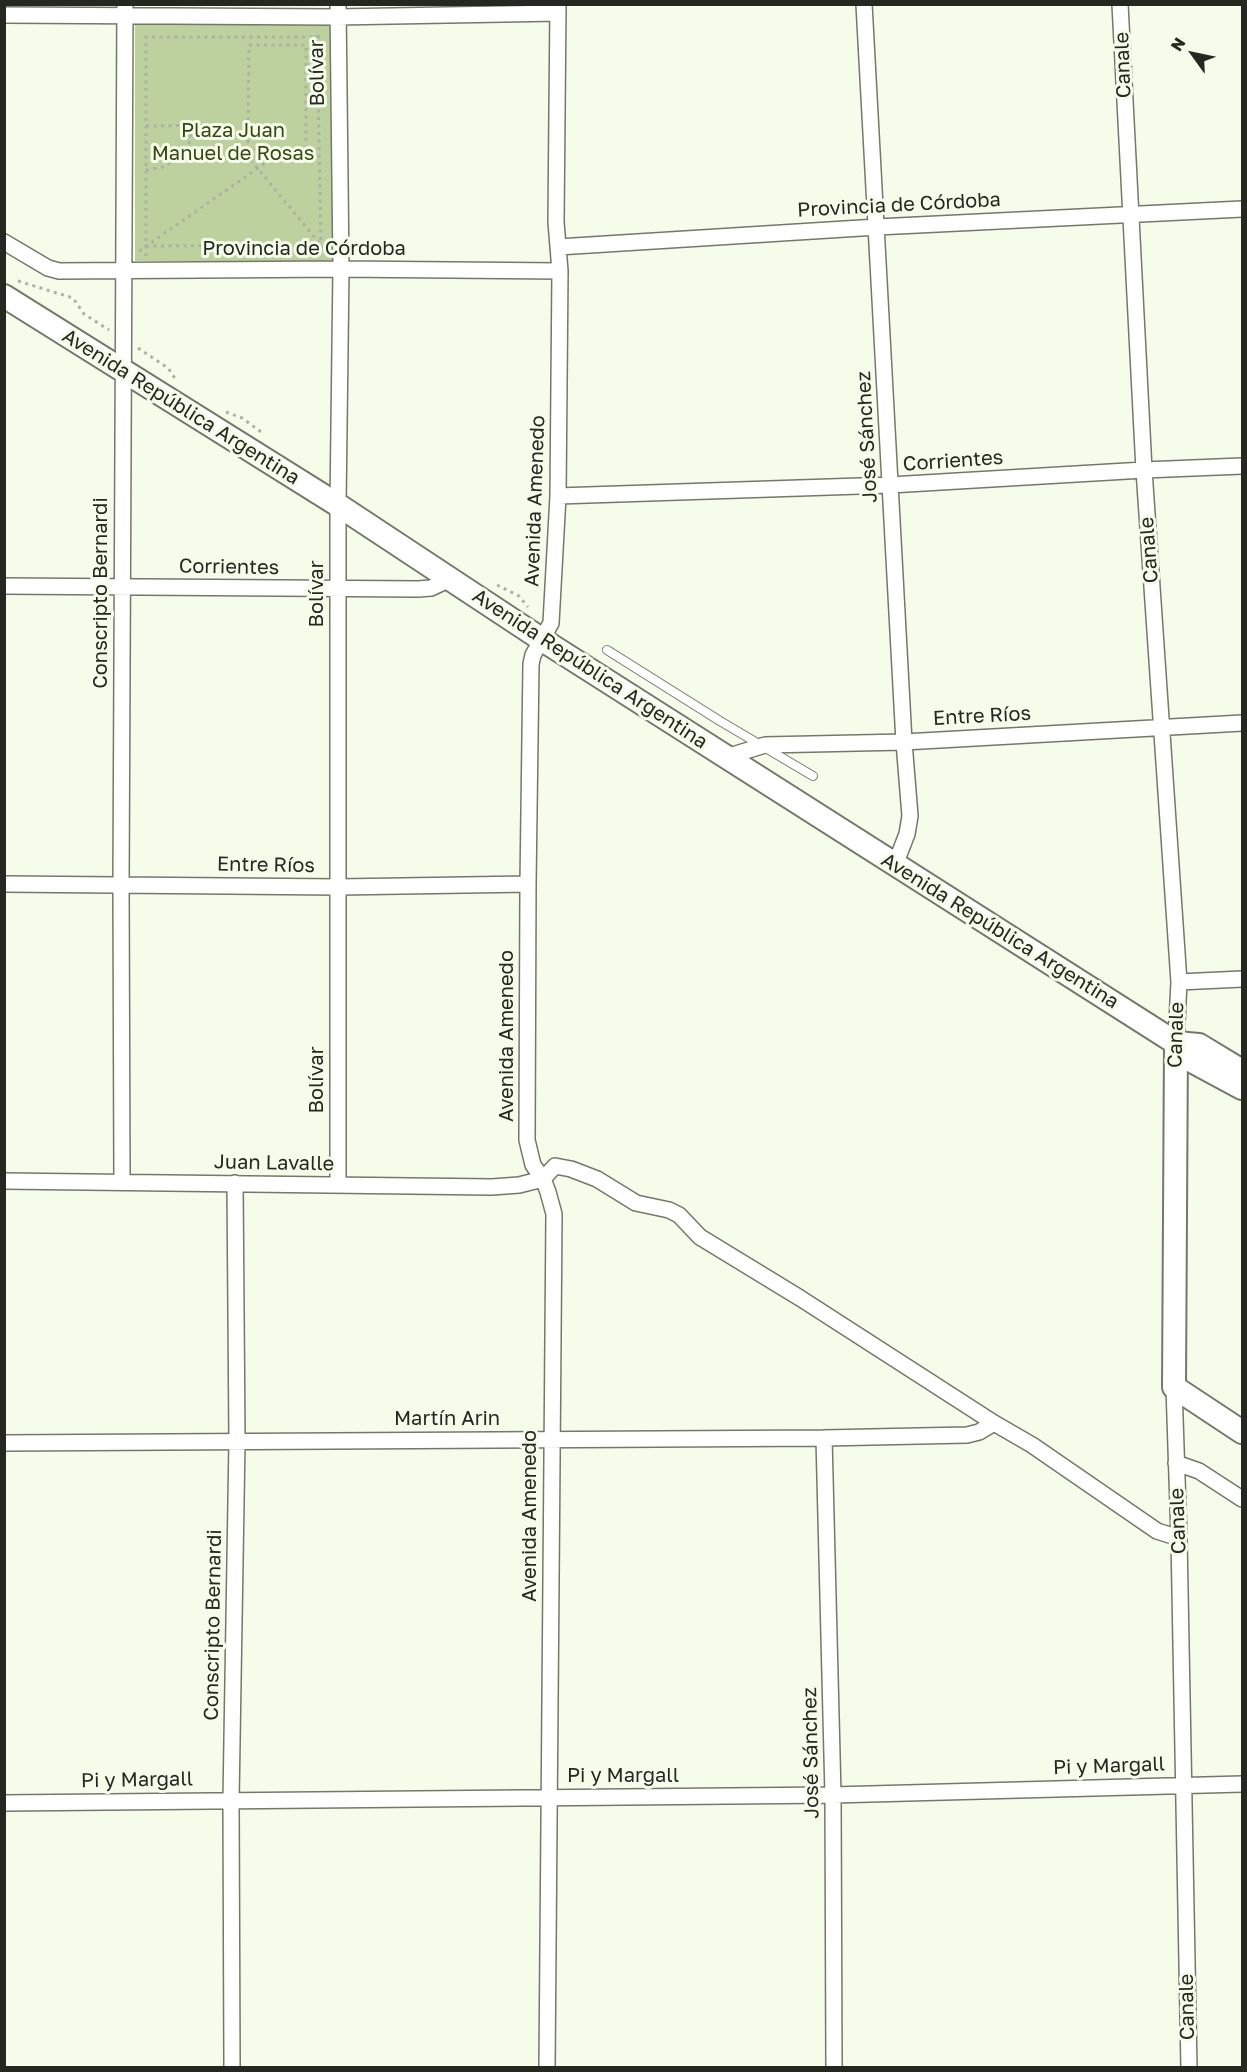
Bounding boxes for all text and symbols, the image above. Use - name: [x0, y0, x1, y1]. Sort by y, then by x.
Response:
- north arrow: [1163, 24, 1223, 84]
- street label: Canale: [1110, 31, 1136, 99]
- text: N: [1166, 34, 1190, 55]
- street label: Bolívar: [304, 39, 330, 107]
- park label: Plaza Juan Manuel de Rosas: [152, 119, 314, 166]
- street label: Provincia de Córdoba: [797, 188, 1001, 222]
- street label: Provincia de Córdoba: [202, 237, 406, 261]
- street label: Avenida República Argentina: [58, 324, 304, 490]
- street label: José Sánchez: [852, 371, 882, 503]
- street label: Avenida Amenedo: [520, 415, 550, 587]
- street label: Corrientes: [902, 446, 1004, 476]
- street label: Conscripto Bernardi: [89, 497, 113, 689]
- street label: Canale: [1135, 516, 1163, 584]
- street label: Corrientes: [179, 554, 279, 580]
- street label: Bolívar: [305, 561, 329, 627]
- street label: Avenida República Argentina: [468, 584, 712, 754]
- street label: Entre Ríos: [932, 701, 1032, 731]
- street label: Avenida República Argentina: [877, 848, 1123, 1014]
- street label: Entre Ríos: [217, 852, 315, 878]
- street label: Avenida Amenedo: [495, 950, 519, 1122]
- street label: Canale: [1163, 1001, 1189, 1069]
- street label: Bolívar: [305, 1047, 329, 1113]
- street label: Juan Lavalle: [214, 1150, 334, 1176]
- street label: Martín Arin: [394, 1407, 500, 1431]
- street label: Avenida Amenedo: [518, 1430, 542, 1602]
- street label: Canale: [1165, 1487, 1191, 1555]
- street label: Conscripto Bernardi: [199, 1529, 227, 1721]
- street label: José Sánchez: [798, 1687, 824, 1819]
- street label: Pi y Margall: [1053, 1752, 1165, 1780]
- street label: Pi y Margall: [567, 1764, 679, 1788]
- street label: Pi y Margall: [81, 1767, 193, 1793]
- street label: Canale: [1174, 1974, 1200, 2040]

